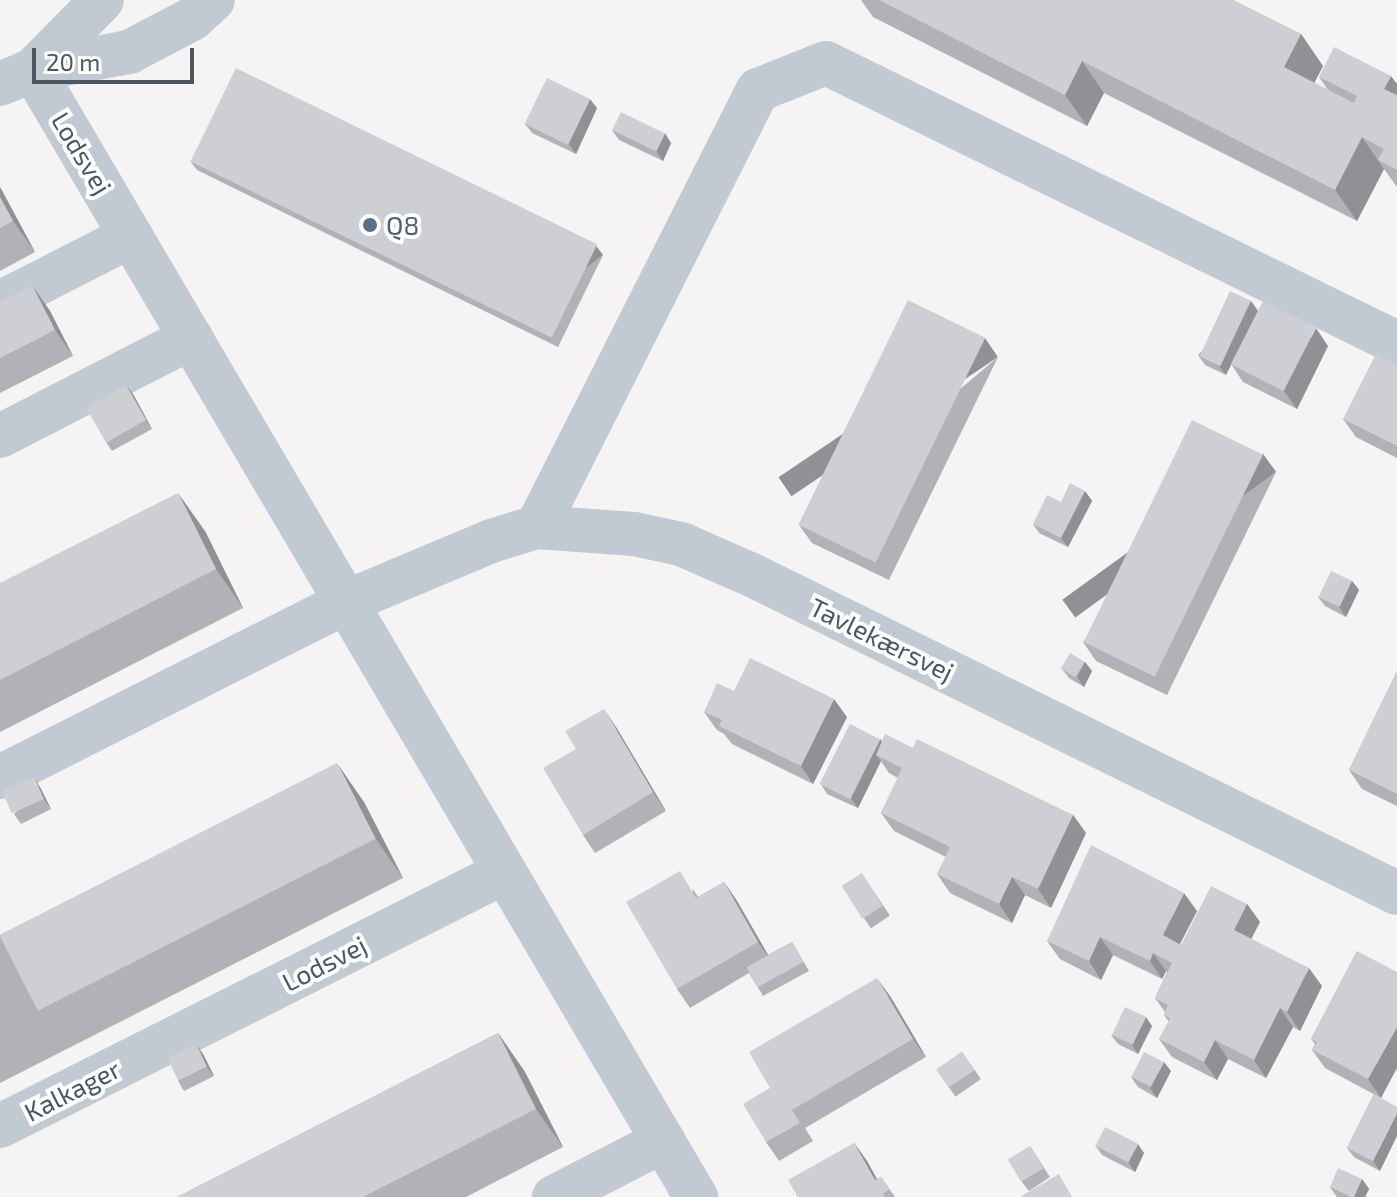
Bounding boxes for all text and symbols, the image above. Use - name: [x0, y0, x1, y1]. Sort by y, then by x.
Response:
- scale bar: [36, 32, 198, 82]
- text: 20 m: [46, 47, 100, 76]
- street label: Lodsvej: [45, 106, 119, 200]
- place label: Q8: [386, 209, 419, 241]
- marker: Q8: [361, 216, 379, 234]
- street label: Tavlekærsvej: [805, 591, 959, 687]
- street label: Lodsvej: [277, 929, 371, 997]
- street label: Kalkager: [19, 1053, 125, 1127]

